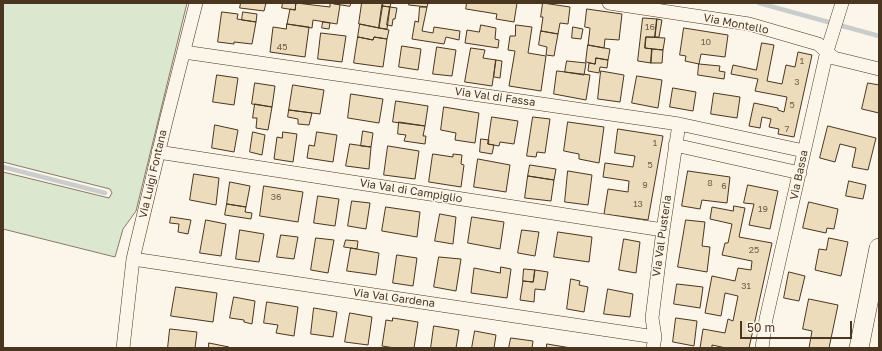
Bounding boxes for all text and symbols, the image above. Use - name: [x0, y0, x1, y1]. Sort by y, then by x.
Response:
- street label: Via Montello: [702, 11, 770, 37]
- house number: 16: [645, 22, 655, 32]
- house number: 10: [701, 37, 711, 47]
- house number: 45: [277, 42, 287, 52]
- house number: 1: [800, 56, 804, 66]
- house number: 3: [794, 77, 800, 87]
- street label: Via Val di Fassa: [454, 85, 536, 109]
- house number: 5: [789, 100, 795, 110]
- house number: 7: [785, 124, 789, 134]
- street label: Via Luigi Fontana: [136, 128, 170, 220]
- house number: 1: [653, 138, 657, 148]
- street label: Via Bassa: [787, 149, 811, 201]
- house number: 5: [647, 160, 653, 170]
- street label: Via Val di Campiglio: [359, 176, 463, 206]
- house number: 8: [707, 178, 713, 188]
- house number: 9: [642, 180, 648, 190]
- house number: 6: [721, 181, 727, 191]
- house number: 36: [271, 192, 281, 202]
- street label: Via Val Pusteria: [650, 194, 674, 278]
- house number: 13: [633, 199, 643, 209]
- house number: 19: [758, 204, 768, 214]
- house number: 25: [749, 245, 759, 255]
- house number: 31: [741, 281, 751, 291]
- street label: Via Val Gardena: [352, 286, 436, 310]
- scale bar: [742, 313, 854, 339]
- text: 50 m: [747, 320, 775, 335]

